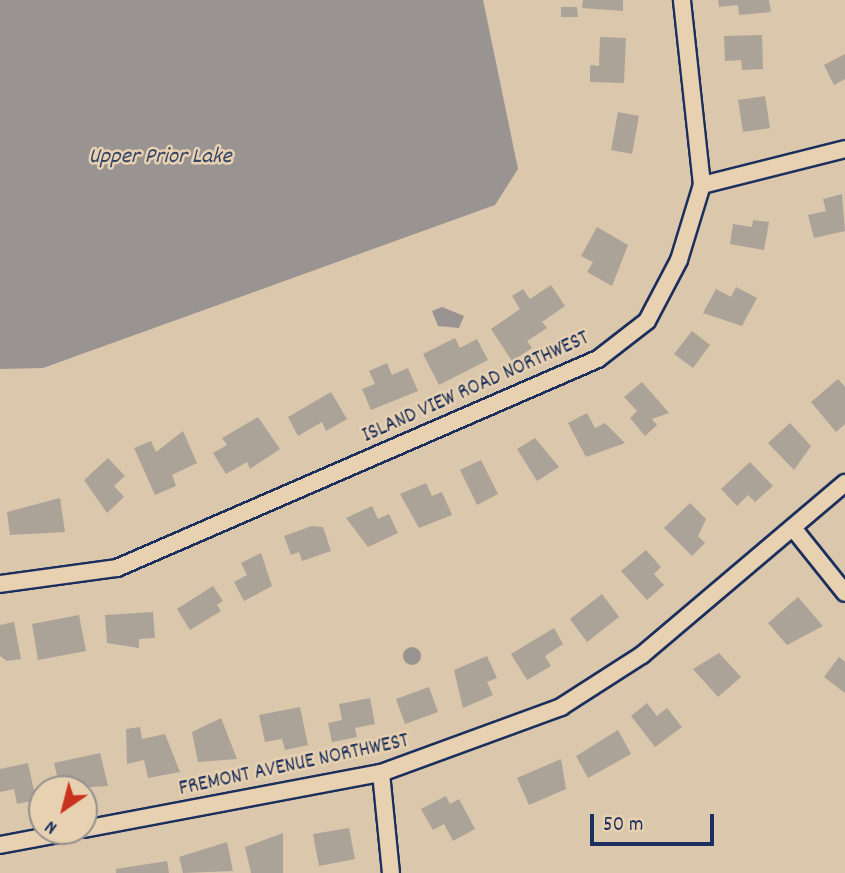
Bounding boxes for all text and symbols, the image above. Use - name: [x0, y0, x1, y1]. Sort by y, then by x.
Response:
- water label: Upper Prior Lake: [88, 144, 232, 172]
- street label: ISLAND VIEW ROAD NORTHWEST: [359, 327, 593, 449]
- street label: FREMONT AVENUE NORTHWEST: [177, 729, 411, 803]
- north arrow: [28, 775, 98, 845]
- scale bar: [593, 800, 717, 844]
- text: 50 m: [603, 811, 643, 841]
- text: N: [40, 812, 63, 840]

